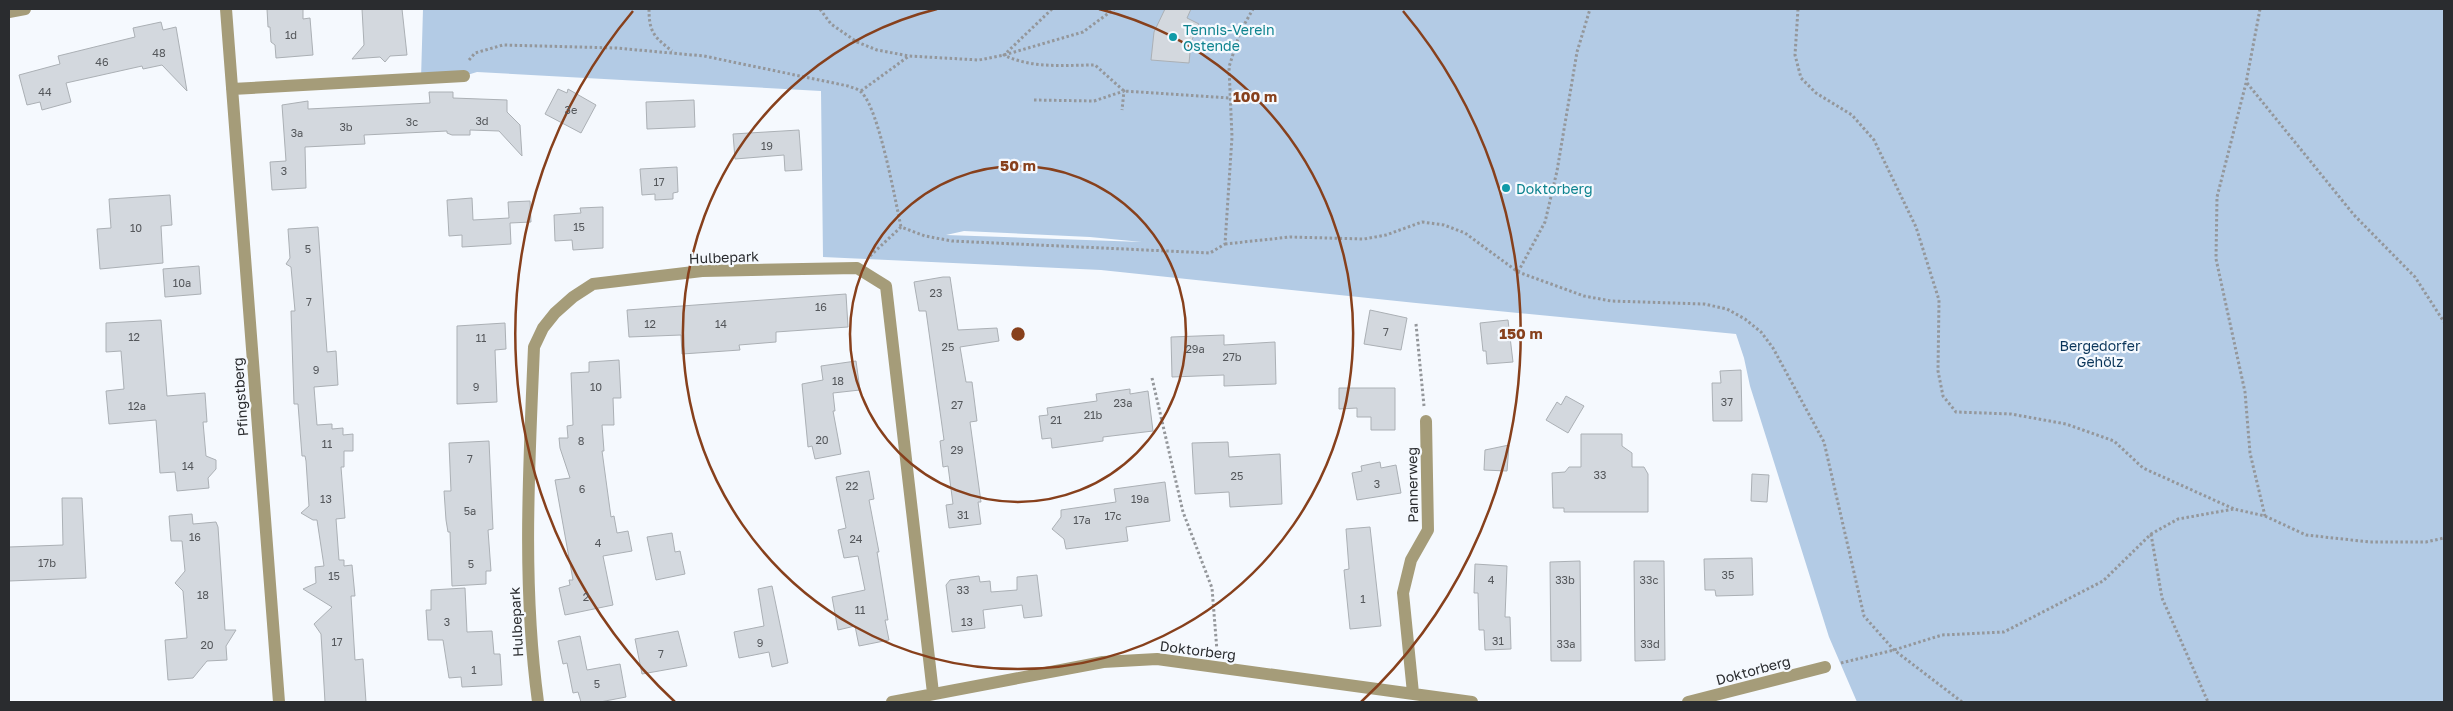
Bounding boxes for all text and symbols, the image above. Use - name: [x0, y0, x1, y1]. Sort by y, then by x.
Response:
- place label: Tennis-Verein Ostende: [1183, 21, 1275, 54]
- house number: 1d: [285, 28, 297, 41]
- marker: Tennis-Verein Ostende: [1167, 31, 1179, 43]
- house number: 48: [152, 46, 166, 59]
- house number: 46: [95, 55, 109, 68]
- house number: 44: [38, 85, 52, 98]
- text: 100 m: [1233, 87, 1277, 105]
- house number: 3e: [565, 103, 577, 116]
- house number: 3d: [475, 114, 489, 127]
- house number: 3c: [406, 115, 418, 128]
- house number: 3b: [339, 120, 353, 133]
- house number: 3a: [291, 126, 303, 139]
- house number: 19: [761, 139, 773, 152]
- text: 50 m: [1000, 156, 1036, 174]
- house number: 3: [281, 164, 287, 177]
- house number: 17: [653, 175, 665, 188]
- place label: Doktorberg: [1516, 180, 1593, 197]
- marker: Doktorberg: [1500, 182, 1512, 194]
- house number: 15: [573, 220, 585, 233]
- house number: 10: [130, 221, 142, 234]
- house number: 5: [305, 242, 311, 255]
- street label: Hulbepark: [689, 247, 759, 267]
- house number: 10a: [173, 276, 191, 289]
- house number: 23: [930, 286, 942, 299]
- house number: 7: [306, 295, 312, 308]
- house number: 16: [815, 300, 827, 313]
- house number: 12: [644, 317, 656, 330]
- house number: 14: [715, 317, 727, 330]
- text: 150 m: [1499, 324, 1543, 342]
- centre of rings: [1009, 325, 1027, 343]
- house number: 7: [1383, 325, 1389, 338]
- house number: 12: [128, 330, 140, 343]
- house number: 11: [476, 331, 486, 344]
- park label: Bergedorfer Gehölz: [2060, 337, 2141, 370]
- house number: 25: [942, 340, 954, 353]
- house number: 29a: [1185, 342, 1205, 355]
- house number: 27b: [1223, 350, 1242, 363]
- street label: Pfingstberg: [229, 357, 251, 437]
- house number: 9: [313, 363, 319, 376]
- house number: 18: [832, 374, 844, 387]
- house number: 9: [473, 380, 479, 393]
- house number: 10: [590, 380, 602, 393]
- house number: 37: [1721, 395, 1733, 408]
- house number: 23a: [1113, 396, 1133, 409]
- house number: 27: [951, 398, 963, 411]
- house number: 12a: [128, 399, 146, 412]
- house number: 21b: [1084, 408, 1102, 421]
- house number: 21: [1050, 413, 1062, 426]
- house number: 20: [815, 433, 829, 446]
- house number: 8: [578, 434, 585, 447]
- house number: 11: [322, 437, 332, 450]
- house number: 29: [950, 443, 964, 456]
- street label: Pannerweg: [1403, 447, 1421, 523]
- house number: 7: [467, 452, 473, 465]
- house number: 14: [182, 459, 194, 472]
- house number: 33: [1594, 468, 1606, 481]
- house number: 25: [1231, 469, 1243, 482]
- house number: 3: [1374, 477, 1380, 490]
- house number: 22: [846, 479, 858, 492]
- house number: 6: [579, 482, 586, 495]
- house number: 13: [320, 492, 332, 505]
- house number: 19a: [1131, 492, 1149, 505]
- house number: 5a: [464, 504, 476, 517]
- house number: 31: [957, 508, 969, 521]
- house number: 17c: [1104, 509, 1122, 522]
- house number: 17a: [1073, 513, 1091, 526]
- house number: 16: [189, 530, 201, 543]
- house number: 24: [849, 532, 863, 545]
- house number: 4: [595, 536, 602, 549]
- house number: 17b: [38, 556, 56, 569]
- house number: 5: [468, 557, 474, 570]
- house number: 35: [1722, 568, 1734, 581]
- house number: 15: [328, 569, 340, 582]
- house number: 4: [1488, 573, 1495, 586]
- house number: 33b: [1555, 573, 1575, 586]
- house number: 33c: [1640, 573, 1658, 586]
- house number: 33: [957, 583, 969, 596]
- street label: Hulbepark: [506, 586, 526, 658]
- house number: 18: [197, 588, 209, 601]
- house number: 2: [583, 590, 589, 603]
- house number: 1: [1360, 592, 1366, 605]
- house number: 11: [855, 603, 865, 616]
- house number: 3: [444, 615, 450, 628]
- house number: 13: [961, 615, 973, 628]
- house number: 31: [1492, 634, 1504, 647]
- house number: 17: [331, 635, 343, 648]
- house number: 9: [757, 636, 763, 649]
- street label: Doktorberg: [1159, 637, 1237, 663]
- house number: 33a: [1556, 637, 1576, 650]
- house number: 33d: [1640, 637, 1660, 650]
- house number: 20: [200, 638, 214, 651]
- house number: 7: [658, 647, 664, 660]
- street label: Doktorberg: [1714, 652, 1792, 688]
- house number: 1: [471, 663, 477, 676]
- house number: 5: [594, 677, 600, 690]

